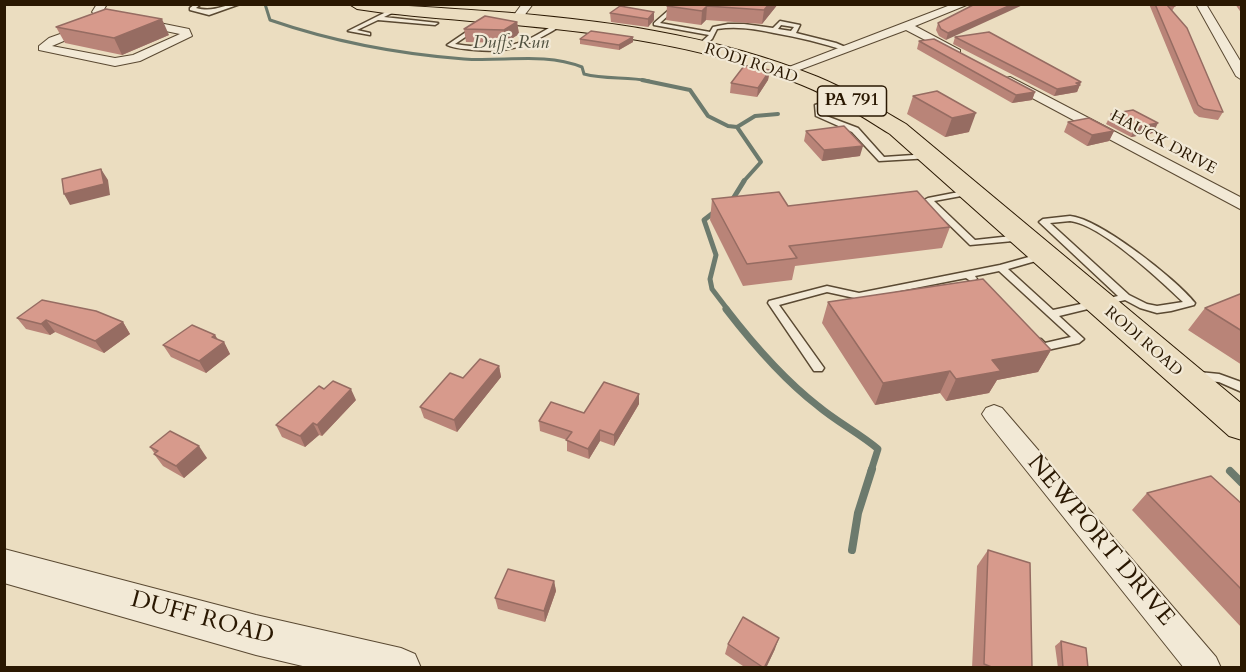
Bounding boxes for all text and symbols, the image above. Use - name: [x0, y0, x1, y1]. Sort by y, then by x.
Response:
- water label: Duffs Run: [473, 33, 549, 55]
- street label: RODI ROAD: [702, 40, 800, 88]
- road number: PA 791: [818, 86, 886, 116]
- street label: HAUCK DRIVE: [1107, 107, 1219, 179]
- street label: RODI ROAD: [1100, 303, 1186, 381]
- street label: NEWPORT DRIVE: [1020, 450, 1180, 632]
- street label: DUFF ROAD: [127, 586, 277, 652]

